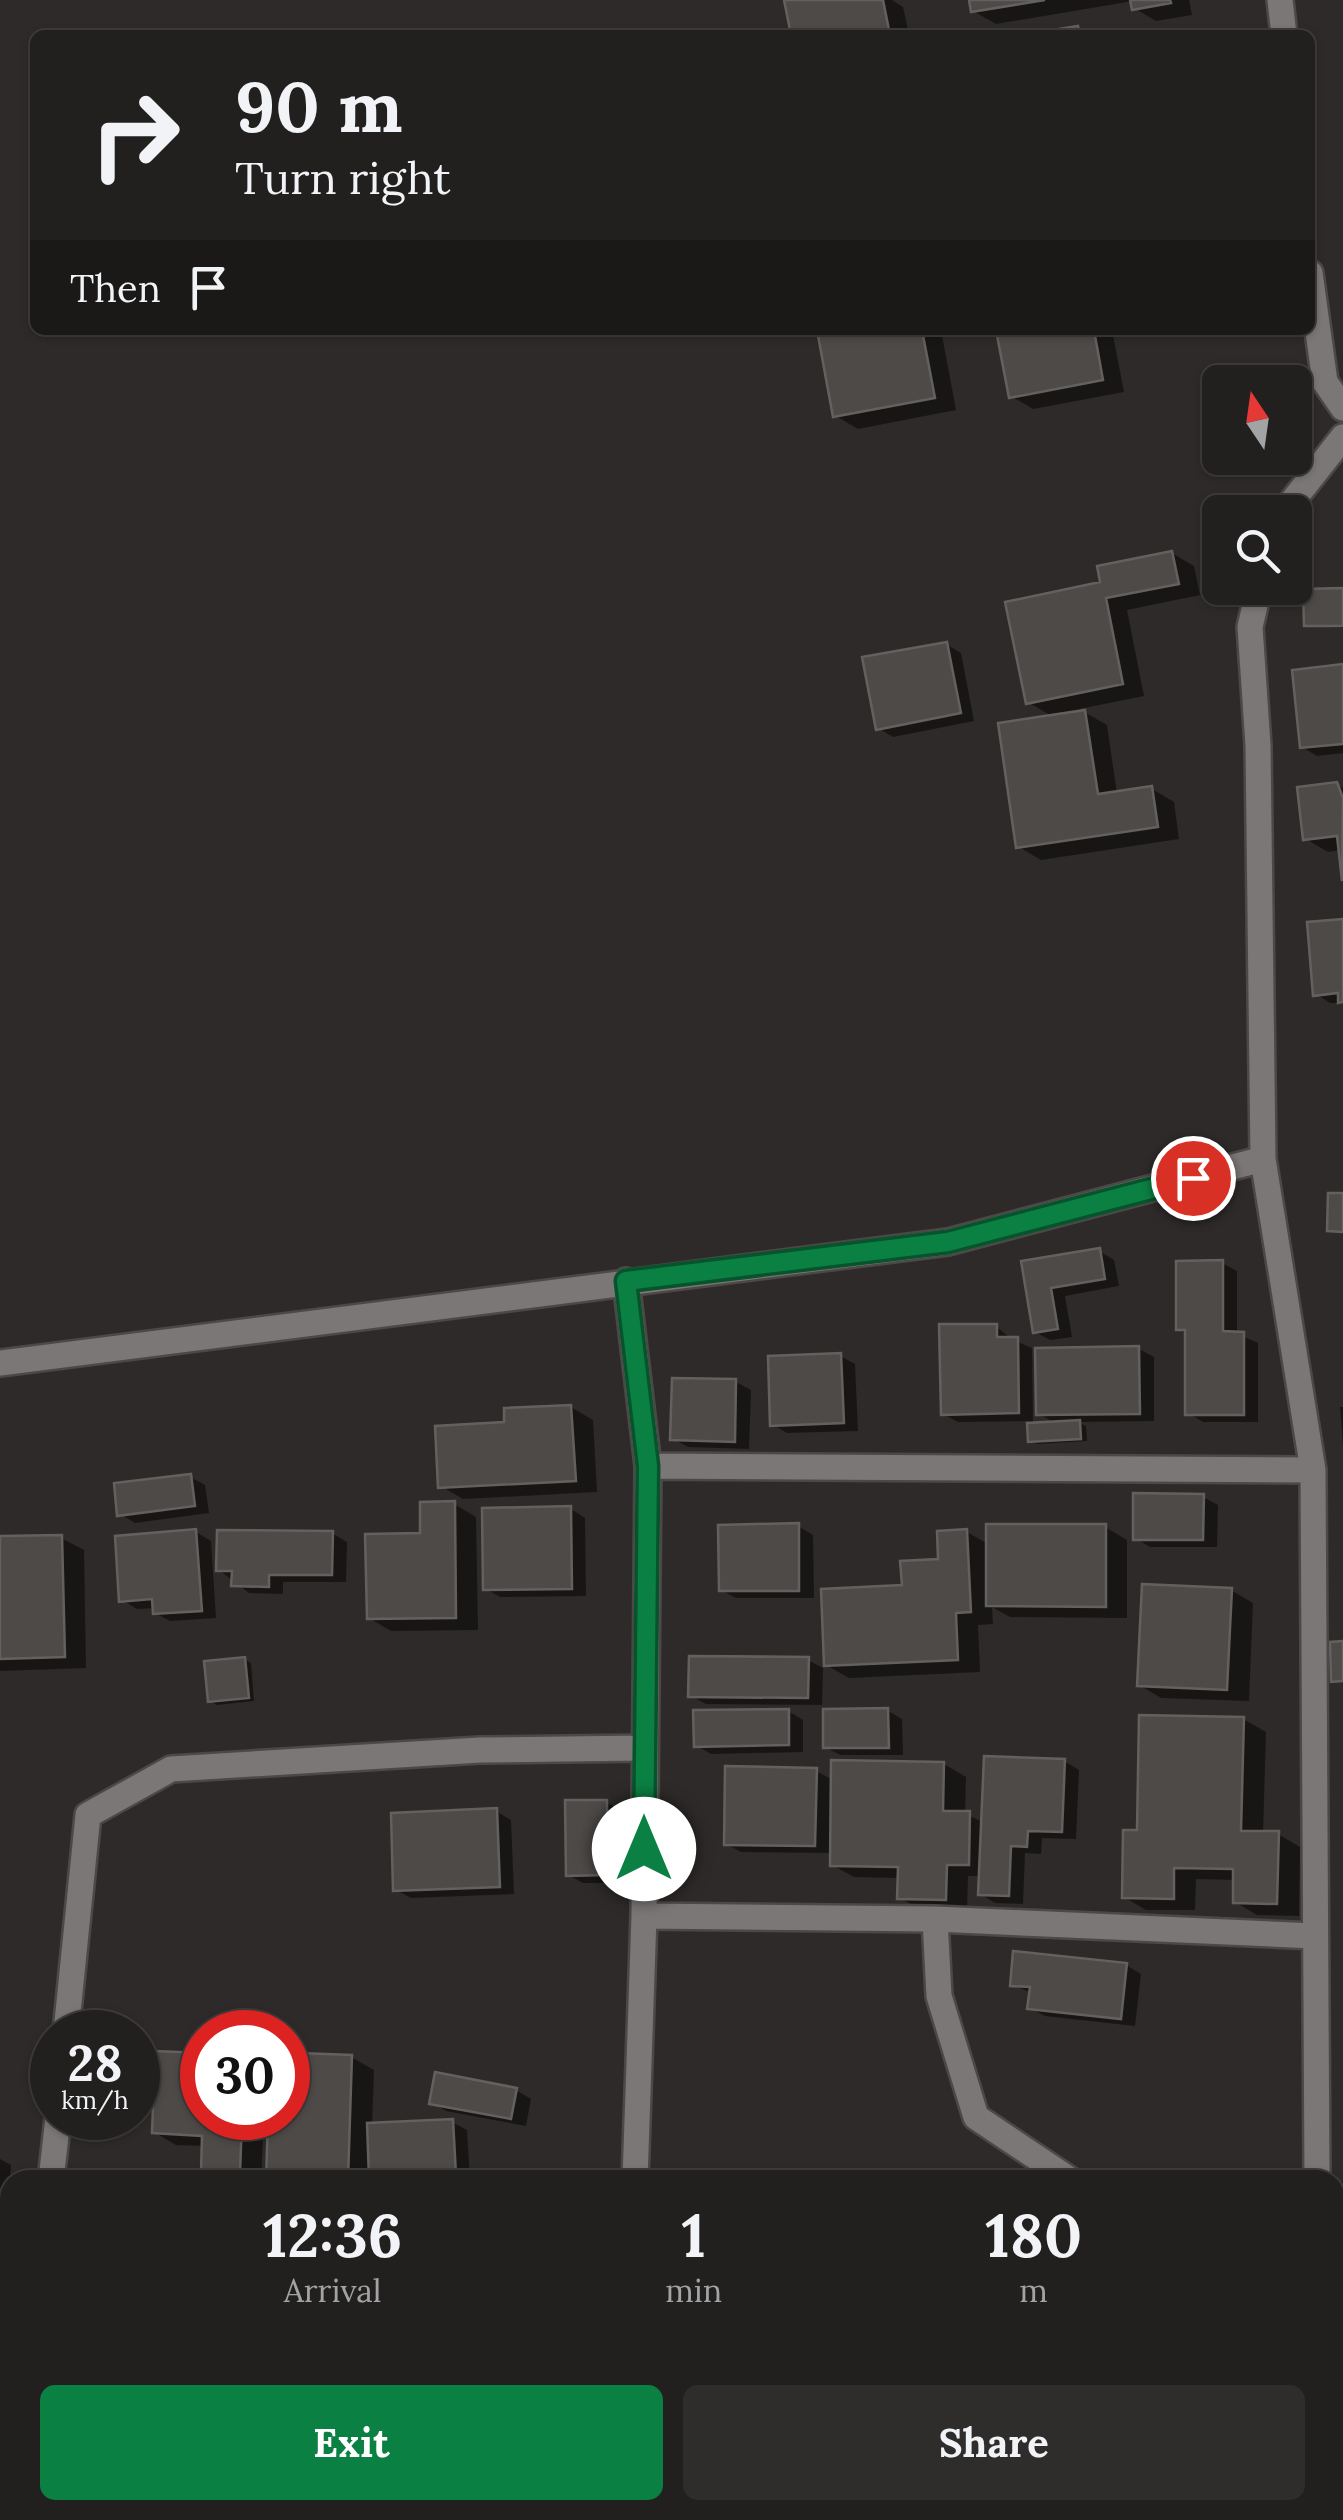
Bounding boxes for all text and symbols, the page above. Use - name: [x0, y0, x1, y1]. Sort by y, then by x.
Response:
- text: 90 m: [235, 62, 403, 151]
- icon: right: [70, 70, 200, 200]
- text: Turn right: [235, 149, 451, 206]
- icon: arrive: [181, 260, 236, 315]
- text: Then: [70, 264, 161, 312]
- north arrow: [1202, 365, 1312, 475]
- map controls: [1202, 365, 1312, 605]
- button: search: [1202, 495, 1312, 605]
- pin: [1151, 1136, 1236, 1221]
- icon: arrive: [1166, 1151, 1221, 1206]
- position arrow: [592, 1797, 696, 1901]
- speed limit sign: 30: [180, 2010, 310, 2140]
- text: 28: [67, 2031, 123, 2095]
- text: km/h: [61, 2084, 129, 2116]
- text: 12:36: [263, 2197, 402, 2273]
- text: 1: [682, 2197, 706, 2273]
- text: 180: [985, 2197, 1082, 2273]
- text: Arrival: [284, 2270, 382, 2311]
- text: min: [665, 2270, 722, 2311]
- text: m: [1019, 2270, 1048, 2311]
- button: Exit: [40, 2385, 663, 2500]
- button: Share: [683, 2385, 1305, 2500]

